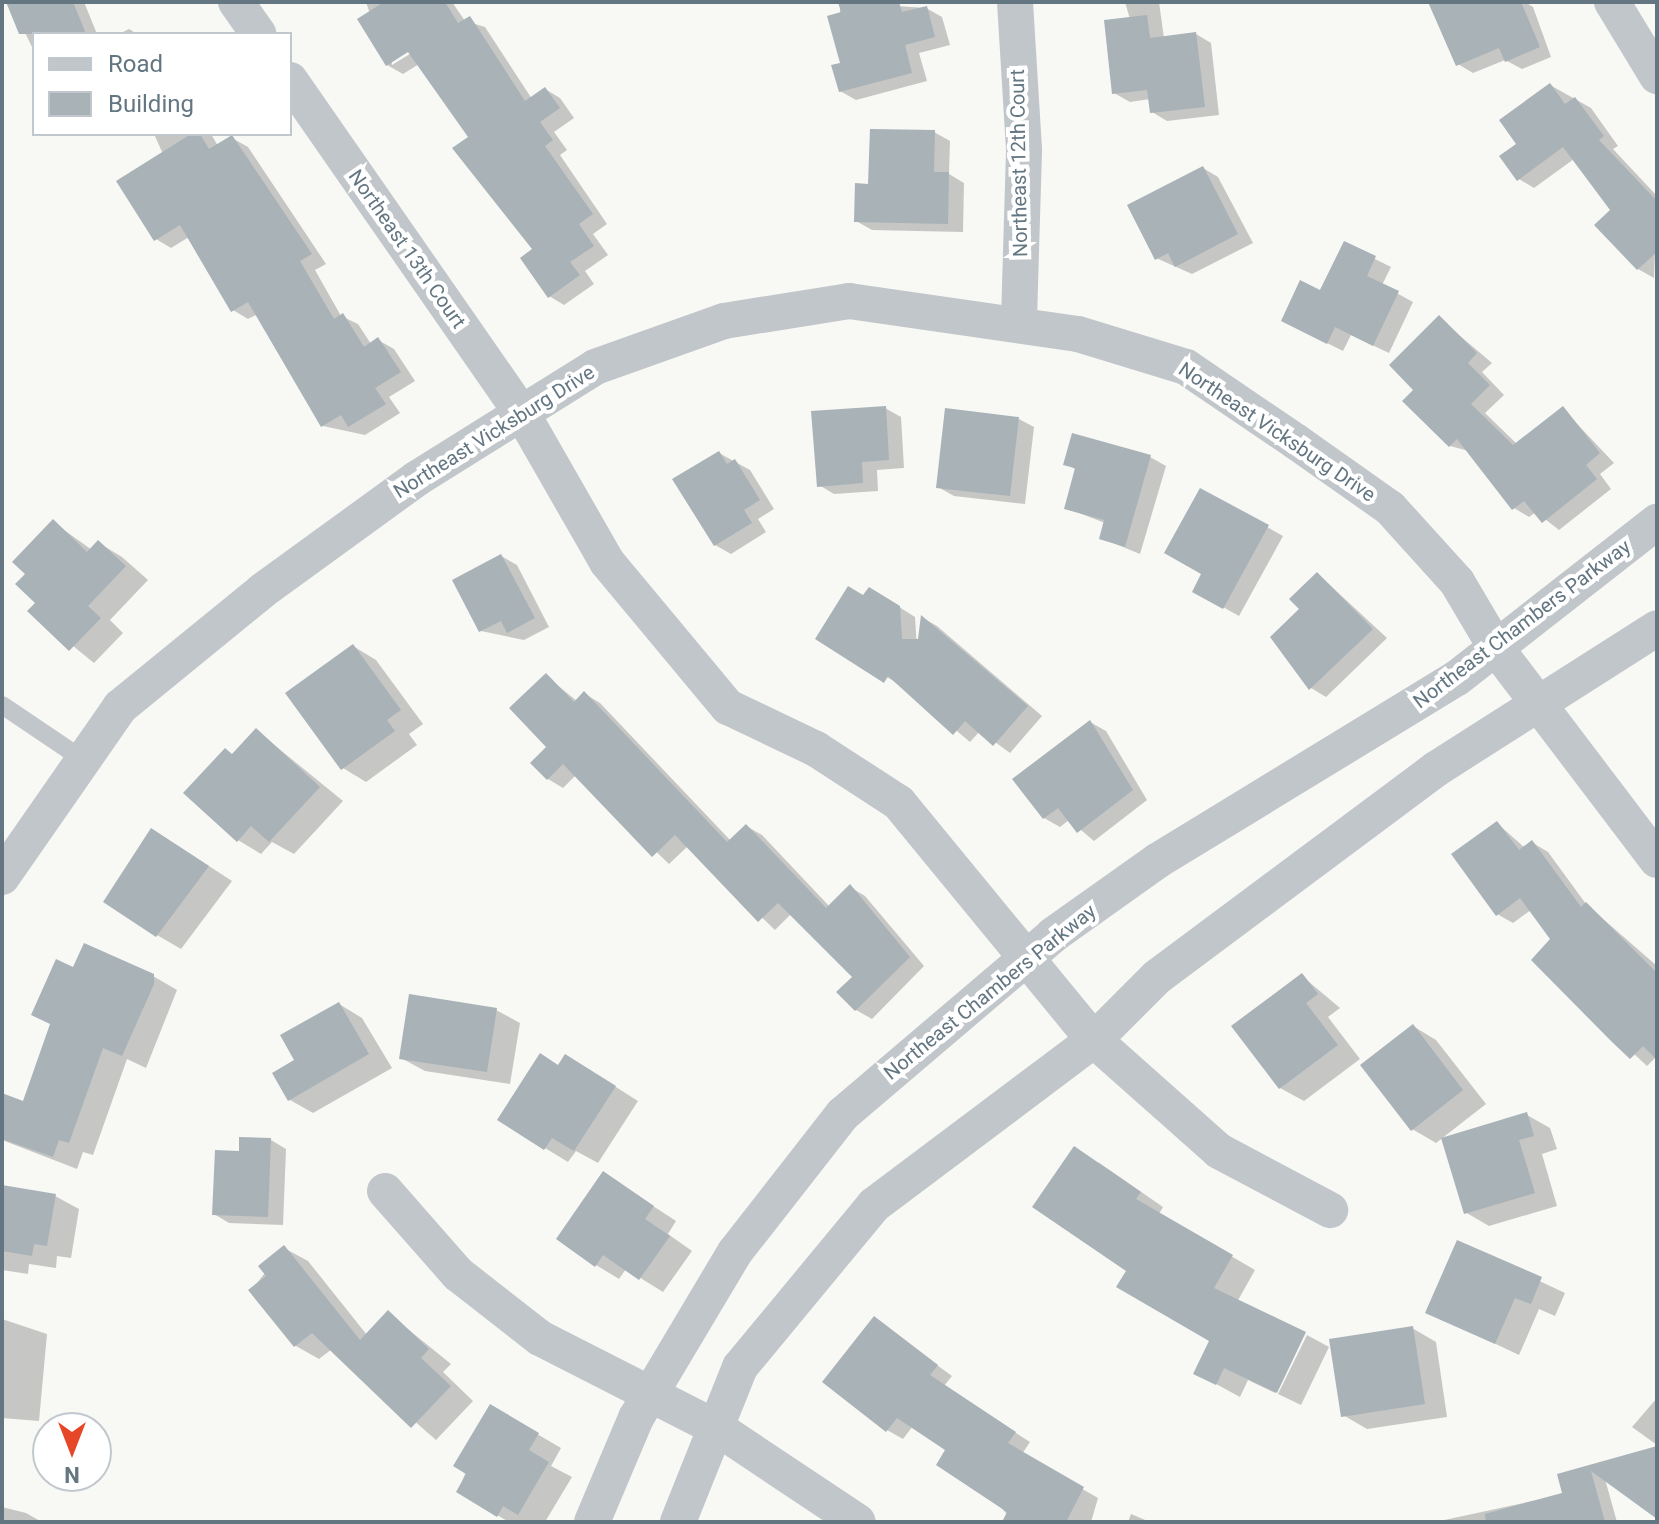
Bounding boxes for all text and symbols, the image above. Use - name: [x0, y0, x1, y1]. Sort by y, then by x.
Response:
- legend: [32, 32, 292, 136]
- text: Road: [108, 50, 163, 78]
- street label: Northeast 12th Court: [1005, 69, 1033, 257]
- text: Building: [108, 90, 194, 118]
- street label: Northeast 13th Court: [343, 165, 471, 333]
- street label: Northeast Vicksburg Drive: [1174, 357, 1380, 507]
- street label: Northeast Vicksburg Drive: [389, 360, 599, 504]
- street label: Northeast Chambers Parkway: [1409, 534, 1635, 714]
- street label: Northeast Chambers Parkway: [879, 899, 1101, 1085]
- north arrow: [32, 1412, 112, 1492]
- text: N: [64, 1462, 80, 1487]

